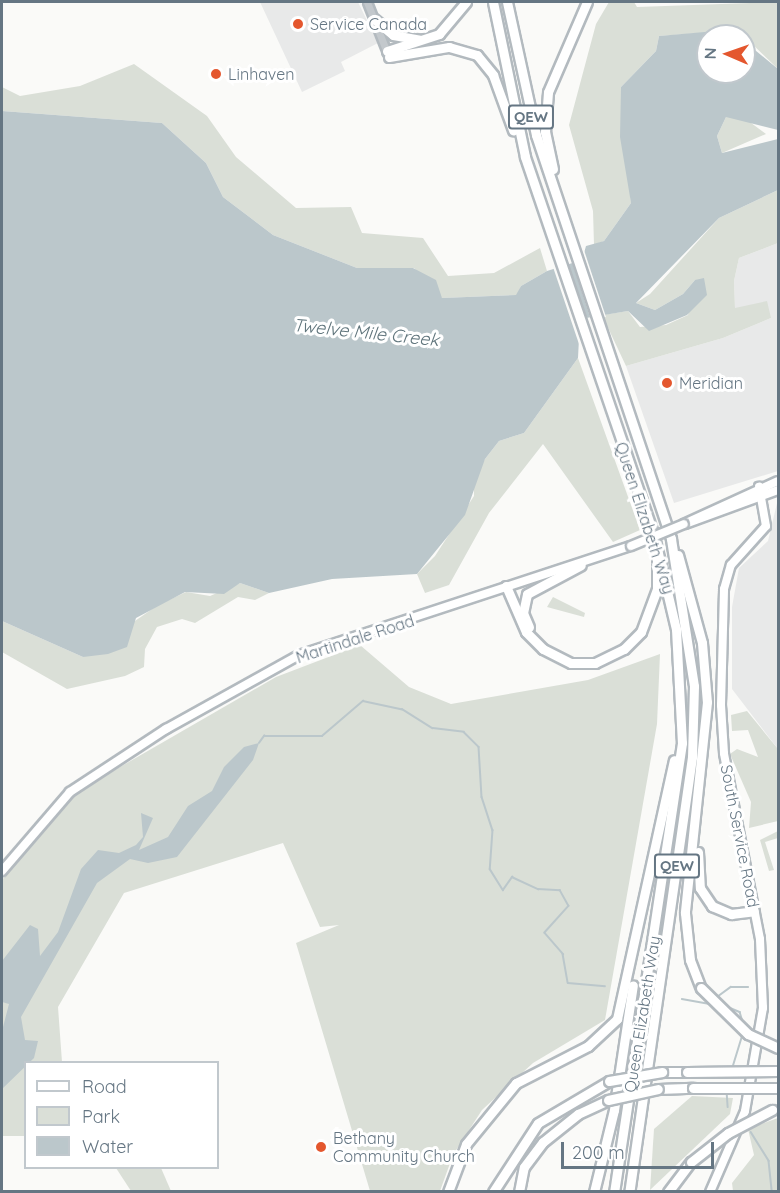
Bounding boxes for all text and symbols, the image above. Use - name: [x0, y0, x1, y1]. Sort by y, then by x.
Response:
- place label: Service Canada: [310, 14, 427, 34]
- marker: Service Canada: [291, 17, 305, 31]
- north arrow: [696, 24, 756, 84]
- text: N: [700, 47, 720, 60]
- place label: Linhaven: [228, 64, 294, 84]
- marker: Linhaven: [209, 67, 223, 81]
- road number: QEW: [507, 105, 555, 129]
- water label: Twelve Mile Creek: [292, 315, 440, 351]
- place label: Meridian: [679, 373, 743, 393]
- marker: Meridian: [660, 376, 674, 390]
- street label: Queen Elizabeth Way: [611, 440, 679, 596]
- street label: Martindale Road: [293, 611, 417, 667]
- street label: South Service Road: [717, 763, 763, 909]
- road number: QEW: [653, 854, 701, 878]
- street label: Queen Elizabeth Way: [620, 934, 664, 1094]
- legend: [24, 1061, 219, 1169]
- text: Road: [82, 1075, 127, 1098]
- text: Park: [82, 1105, 120, 1128]
- place label: Bethany Community Church: [333, 1128, 475, 1166]
- scale bar: [564, 1130, 717, 1168]
- text: Water: [82, 1135, 133, 1158]
- marker: Bethany Community Church: [314, 1140, 328, 1154]
- text: 200 m: [572, 1141, 625, 1164]

